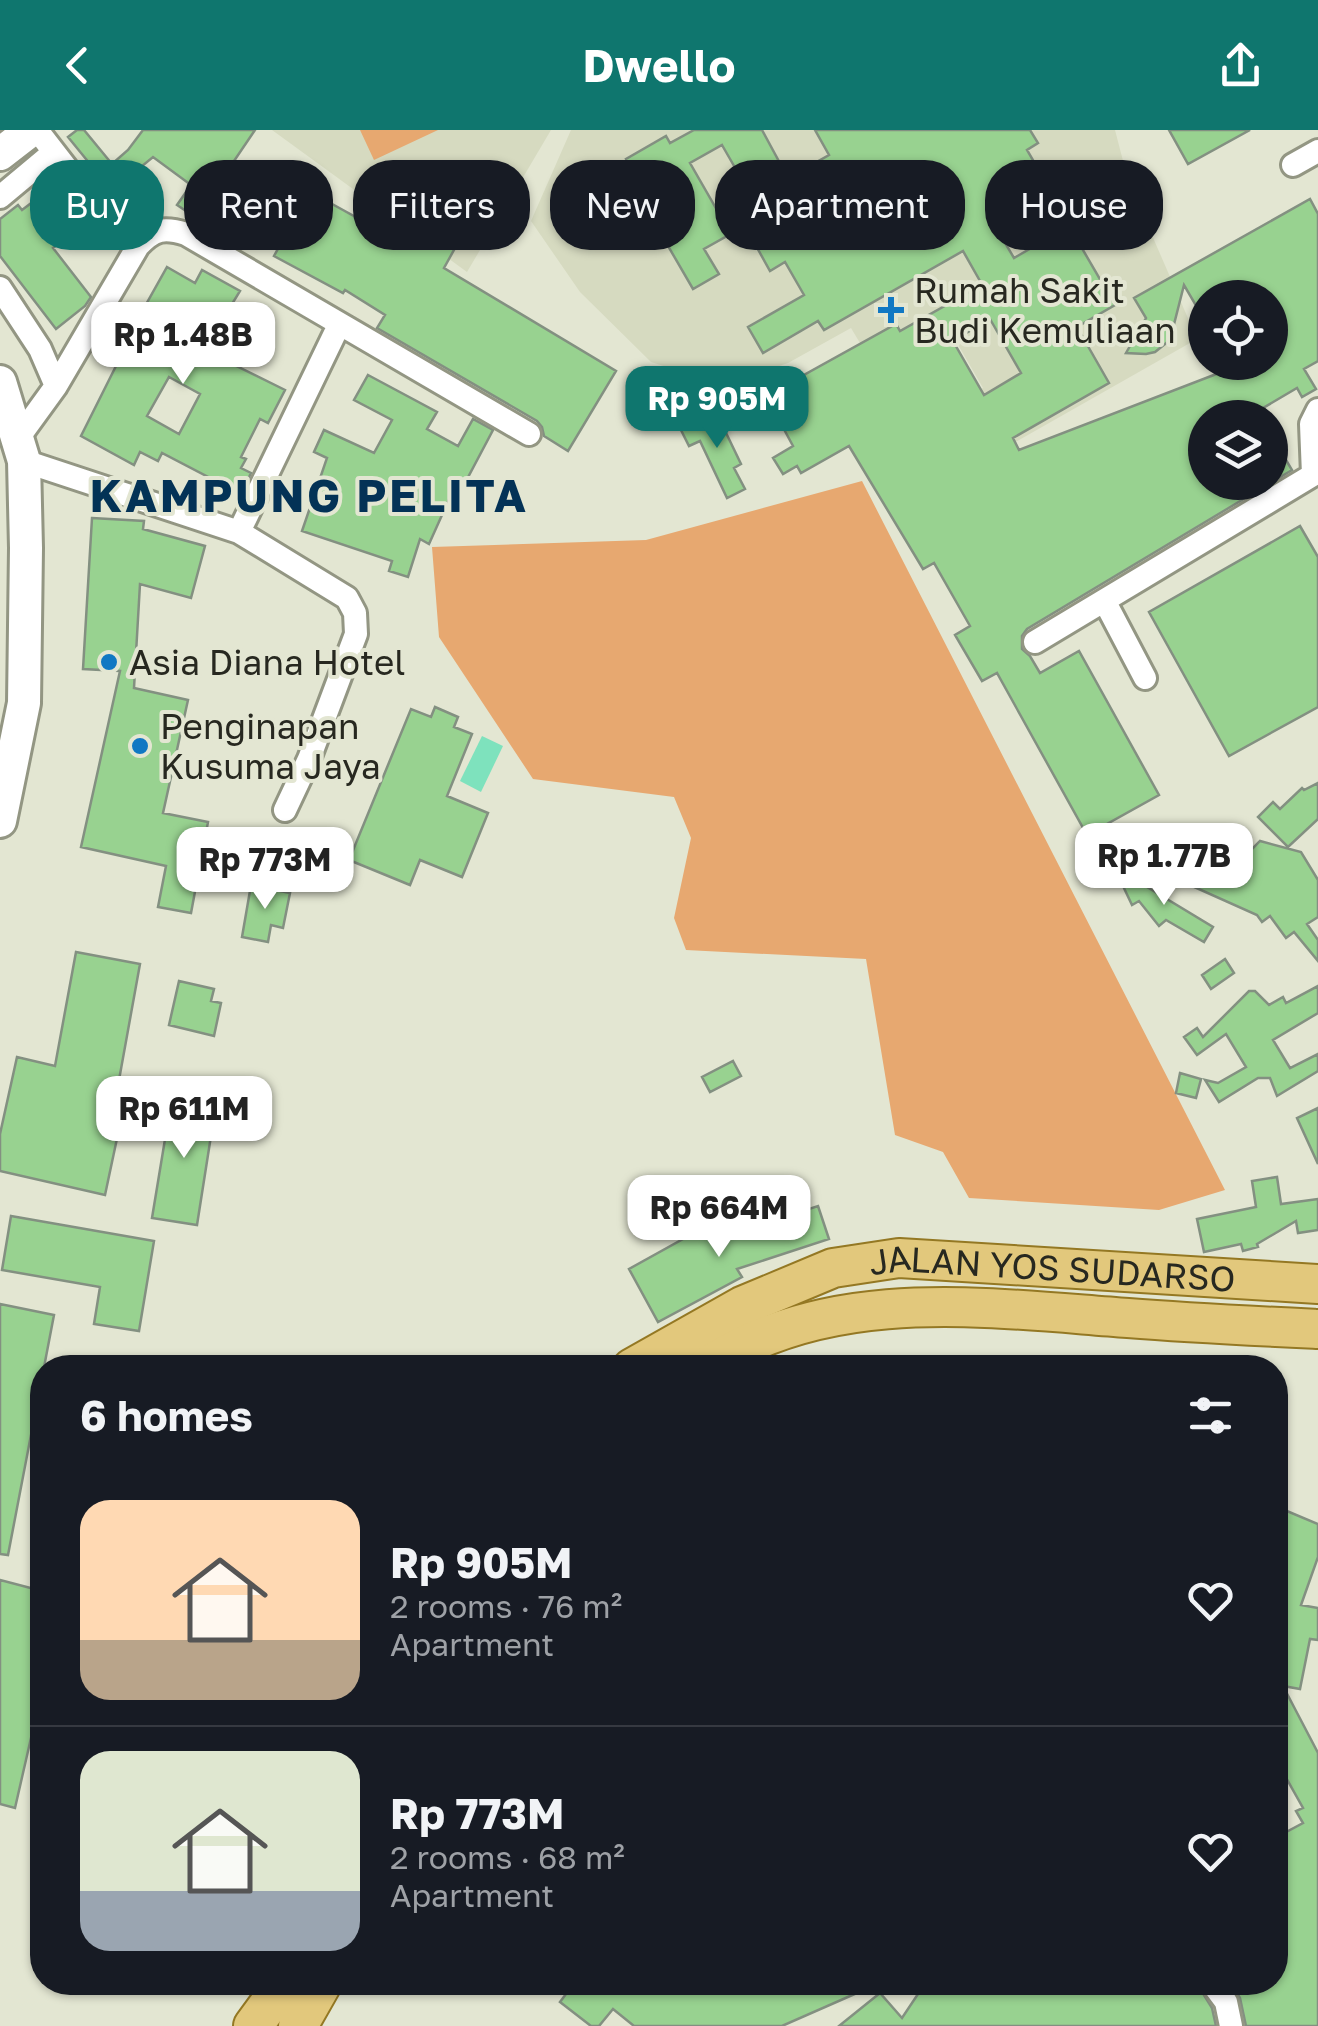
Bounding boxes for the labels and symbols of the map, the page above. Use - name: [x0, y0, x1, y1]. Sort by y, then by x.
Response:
- place label: Rumah Sakit Budi Kemuliaan: [914, 269, 1176, 351]
- marker: Rumah Sakit Budi Kemuliaan: [878, 297, 904, 323]
- pin: Rp 1.48B: [80, 302, 286, 387]
- pin: Rp 905M: [625, 366, 809, 451]
- district label: KAMPUNG PELITA: [89, 468, 529, 522]
- place label: Asia Diana Hotel: [129, 641, 406, 683]
- marker: Asia Diana Hotel: [98, 651, 120, 673]
- place label: Penginapan Kusuma Jaya: [160, 705, 381, 787]
- marker: Penginapan Kusuma Jaya: [129, 735, 151, 757]
- pin: Rp 1.77B: [1061, 823, 1267, 908]
- pin: Rp 773M: [173, 827, 357, 912]
- pin: Rp 611M: [92, 1076, 276, 1161]
- pin: Rp 664M: [627, 1175, 811, 1260]
- street label: JALAN YOS SUDARSO: [866, 1236, 1237, 1300]

